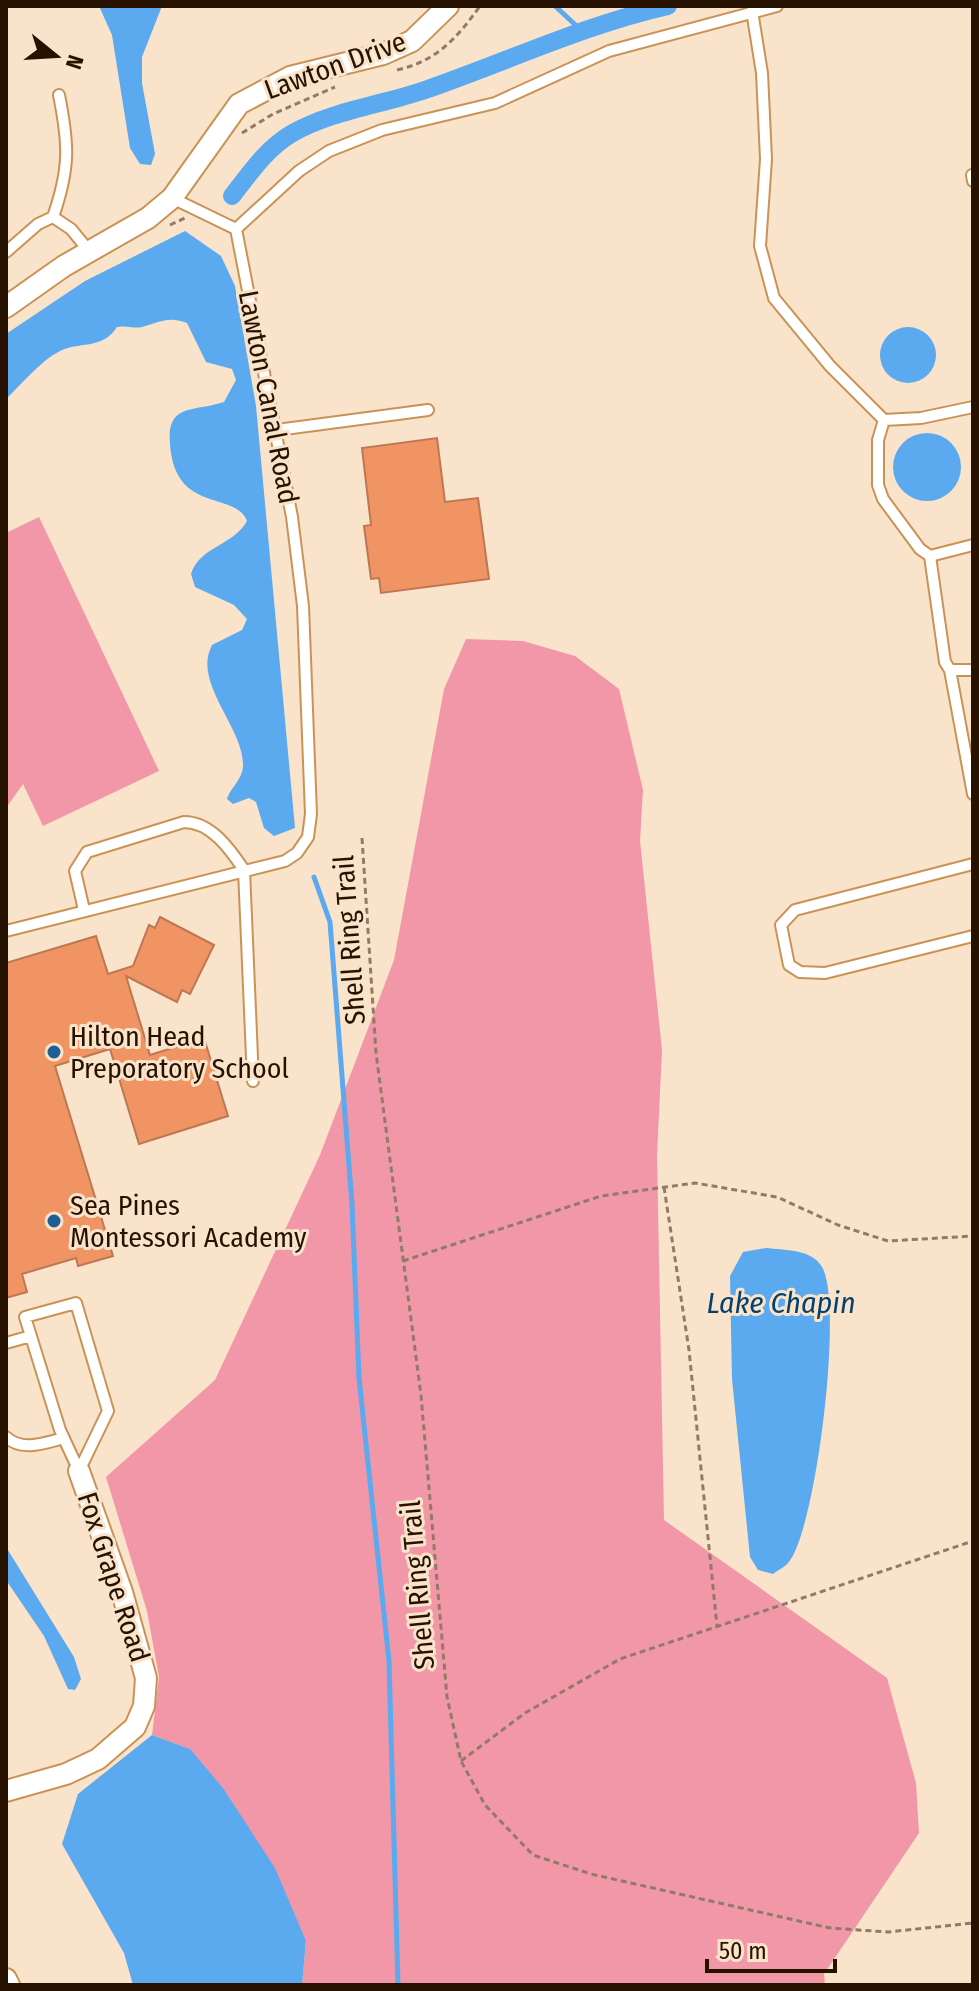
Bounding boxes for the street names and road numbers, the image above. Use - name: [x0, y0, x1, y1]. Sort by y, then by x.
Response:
- street label: Lawton Drive: [260, 25, 410, 106]
- street label: Lawton Canal Road: [232, 288, 305, 507]
- street label: Shell Ring Trail: [327, 854, 372, 1026]
- street label: Fox Grape Road: [71, 1488, 157, 1666]
- street label: Shell Ring Trail: [394, 1499, 441, 1671]

